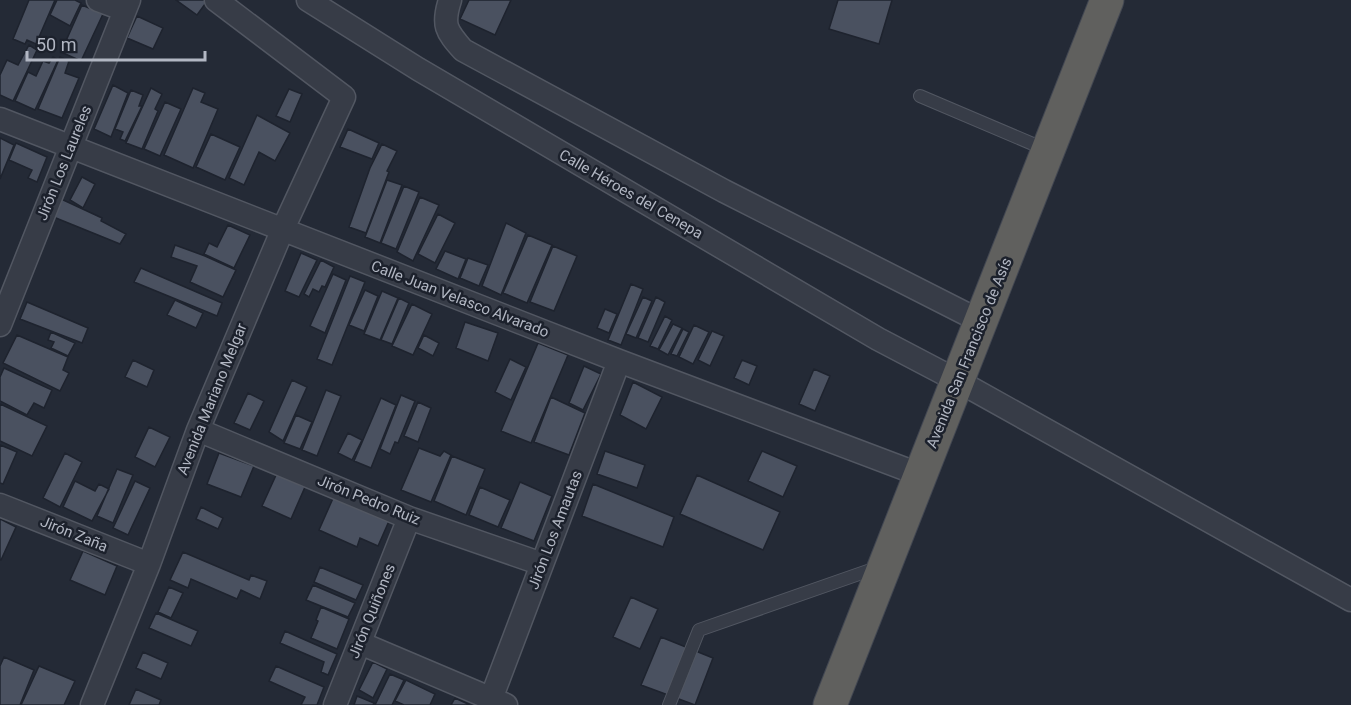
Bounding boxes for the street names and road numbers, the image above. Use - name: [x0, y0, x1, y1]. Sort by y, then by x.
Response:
- street label: Jirón Los Laureles: [33, 103, 95, 223]
- street label: Calle Héroes del Cenepa: [556, 146, 706, 242]
- street label: Avenida San Francisco de Asís: [923, 255, 1015, 451]
- street label: Calle Juan Velasco Alvarado: [368, 257, 552, 341]
- street label: Avenida Mariano Melgar: [173, 321, 251, 477]
- street label: Jirón Los Amautas: [524, 468, 586, 592]
- street label: Jirón Pedro Ruiz: [315, 471, 423, 529]
- street label: Jirón Zaña: [38, 512, 110, 556]
- street label: Jirón Quiñones: [345, 561, 399, 661]

